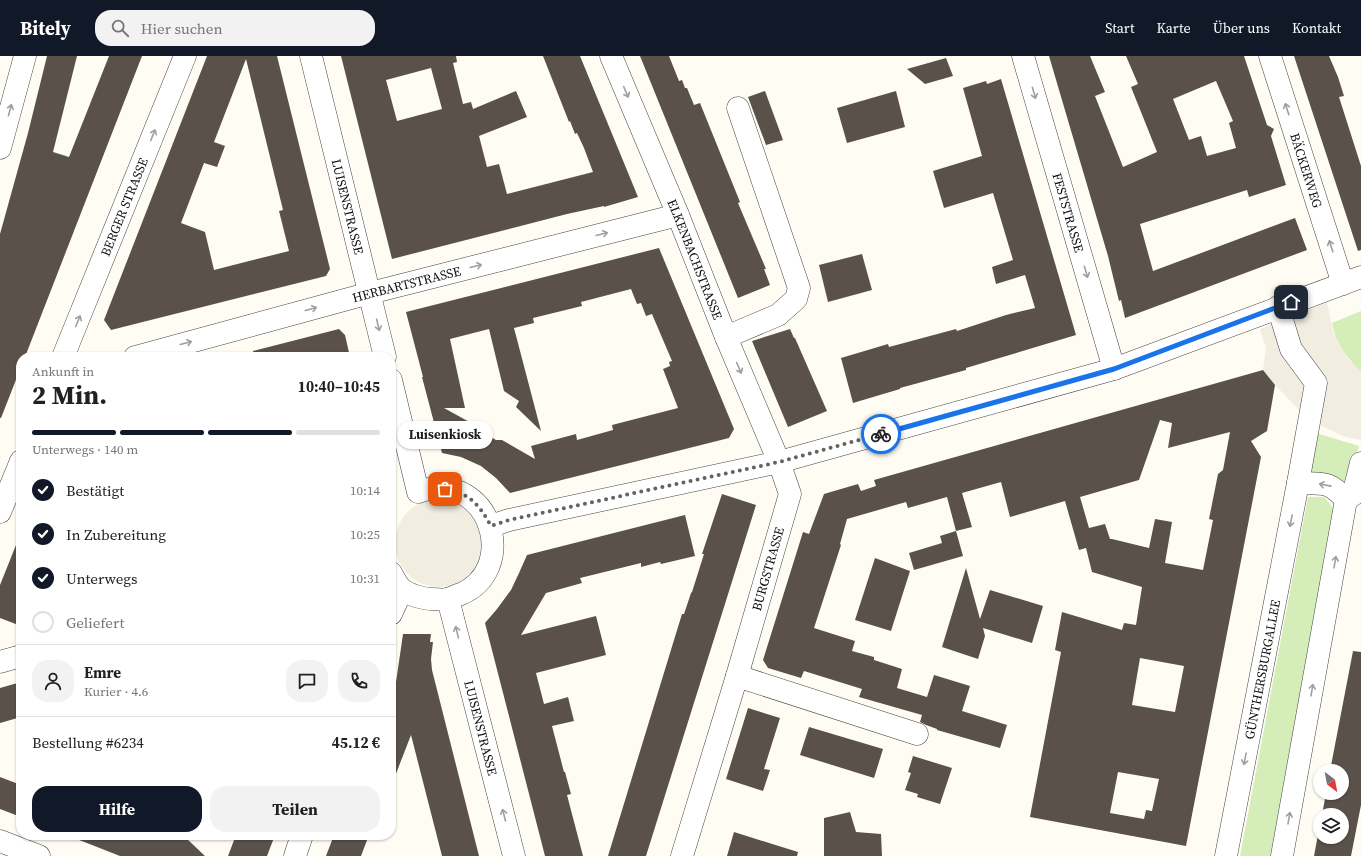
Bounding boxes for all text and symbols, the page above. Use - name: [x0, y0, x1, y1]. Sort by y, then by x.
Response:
- search box: [95, 10, 375, 46]
- text: Bitely: [20, 15, 71, 41]
- icon: search: [109, 17, 131, 39]
- text: Hier suchen: [141, 18, 223, 39]
- text: Start: [1105, 18, 1135, 38]
- text: Karte: [1157, 18, 1191, 38]
- text: Über uns: [1213, 18, 1270, 38]
- text: Kontakt: [1292, 18, 1341, 38]
- one-way arrow: [622, 85, 630, 97]
- one-way arrow: [1031, 87, 1038, 100]
- one-way arrow: [1283, 103, 1290, 116]
- one-way arrow: [7, 104, 14, 117]
- one-way arrow: [149, 130, 157, 142]
- street label: BÄCKERWEG: [1287, 131, 1327, 210]
- street label: BERGER STRASSE: [96, 155, 151, 259]
- street label: LUISENSTRASSE: [328, 157, 368, 256]
- street label: FESTSTRASSE: [1049, 171, 1088, 254]
- street label: ELKENBACHSTRASSE: [664, 196, 727, 322]
- one-way arrow: [595, 230, 608, 237]
- one-way arrow: [1327, 240, 1334, 253]
- street label: HERBARTSTRASSE: [350, 262, 462, 306]
- one-way arrow: [469, 262, 482, 269]
- one-way arrow: [1083, 265, 1090, 278]
- pin: [1274, 285, 1308, 319]
- icon: home: [1280, 291, 1302, 313]
- one-way arrow: [305, 305, 318, 312]
- one-way arrow: [74, 315, 82, 327]
- one-way arrow: [374, 318, 382, 331]
- one-way arrow: [179, 339, 192, 346]
- one-way arrow: [736, 361, 743, 373]
- text: Ankunft in: [32, 363, 94, 380]
- text: 10:40–10:45: [298, 376, 380, 397]
- text: 2 Min.: [32, 377, 107, 413]
- courier: [861, 414, 901, 454]
- callout: Luisenkiosk: [397, 421, 493, 449]
- icon: bike: [870, 423, 892, 445]
- text: Luisenkiosk: [409, 426, 481, 443]
- text: Unterwegs · 140 m: [32, 441, 138, 458]
- pin: [428, 472, 462, 506]
- icon: bag: [434, 478, 456, 500]
- icon: check: [32, 479, 54, 501]
- text: Bestätigt: [66, 480, 124, 501]
- one-way arrow: [1319, 481, 1332, 489]
- text: 10:14: [350, 482, 380, 499]
- one-way arrow: [1287, 515, 1295, 528]
- icon: check: [32, 523, 54, 545]
- text: In Zubereitung: [66, 524, 166, 545]
- street label: BURGSTRASSE: [748, 525, 788, 613]
- text: 10:25: [350, 526, 380, 543]
- one-way arrow: [1331, 556, 1339, 569]
- icon: check: [32, 567, 54, 589]
- text: Unterwegs: [66, 568, 138, 589]
- text: 10:31: [350, 570, 380, 587]
- street label: GÜNTHERSBURGALLEE: [1240, 598, 1284, 741]
- text: Geliefert: [66, 612, 124, 633]
- one-way arrow: [453, 626, 461, 639]
- button: person: [32, 660, 74, 702]
- button: chat: [286, 660, 328, 702]
- button: phone: [338, 660, 380, 702]
- text: Emre: [84, 662, 121, 683]
- street label: LUISENSTRASSE: [461, 678, 501, 777]
- text: Kurier · 4.6: [84, 683, 148, 700]
- one-way arrow: [1308, 684, 1316, 697]
- text: Bestellung #6234: [32, 732, 144, 753]
- text: 45.12 €: [332, 732, 380, 753]
- one-way arrow: [1240, 752, 1248, 765]
- north arrow: [1313, 764, 1349, 800]
- map controls: [1313, 764, 1349, 844]
- button: Hilfe: [32, 786, 202, 832]
- button: Teilen: [210, 786, 380, 832]
- button: layers: [1313, 808, 1349, 844]
- one-way arrow: [500, 809, 507, 822]
- one-way arrow: [1285, 811, 1293, 824]

